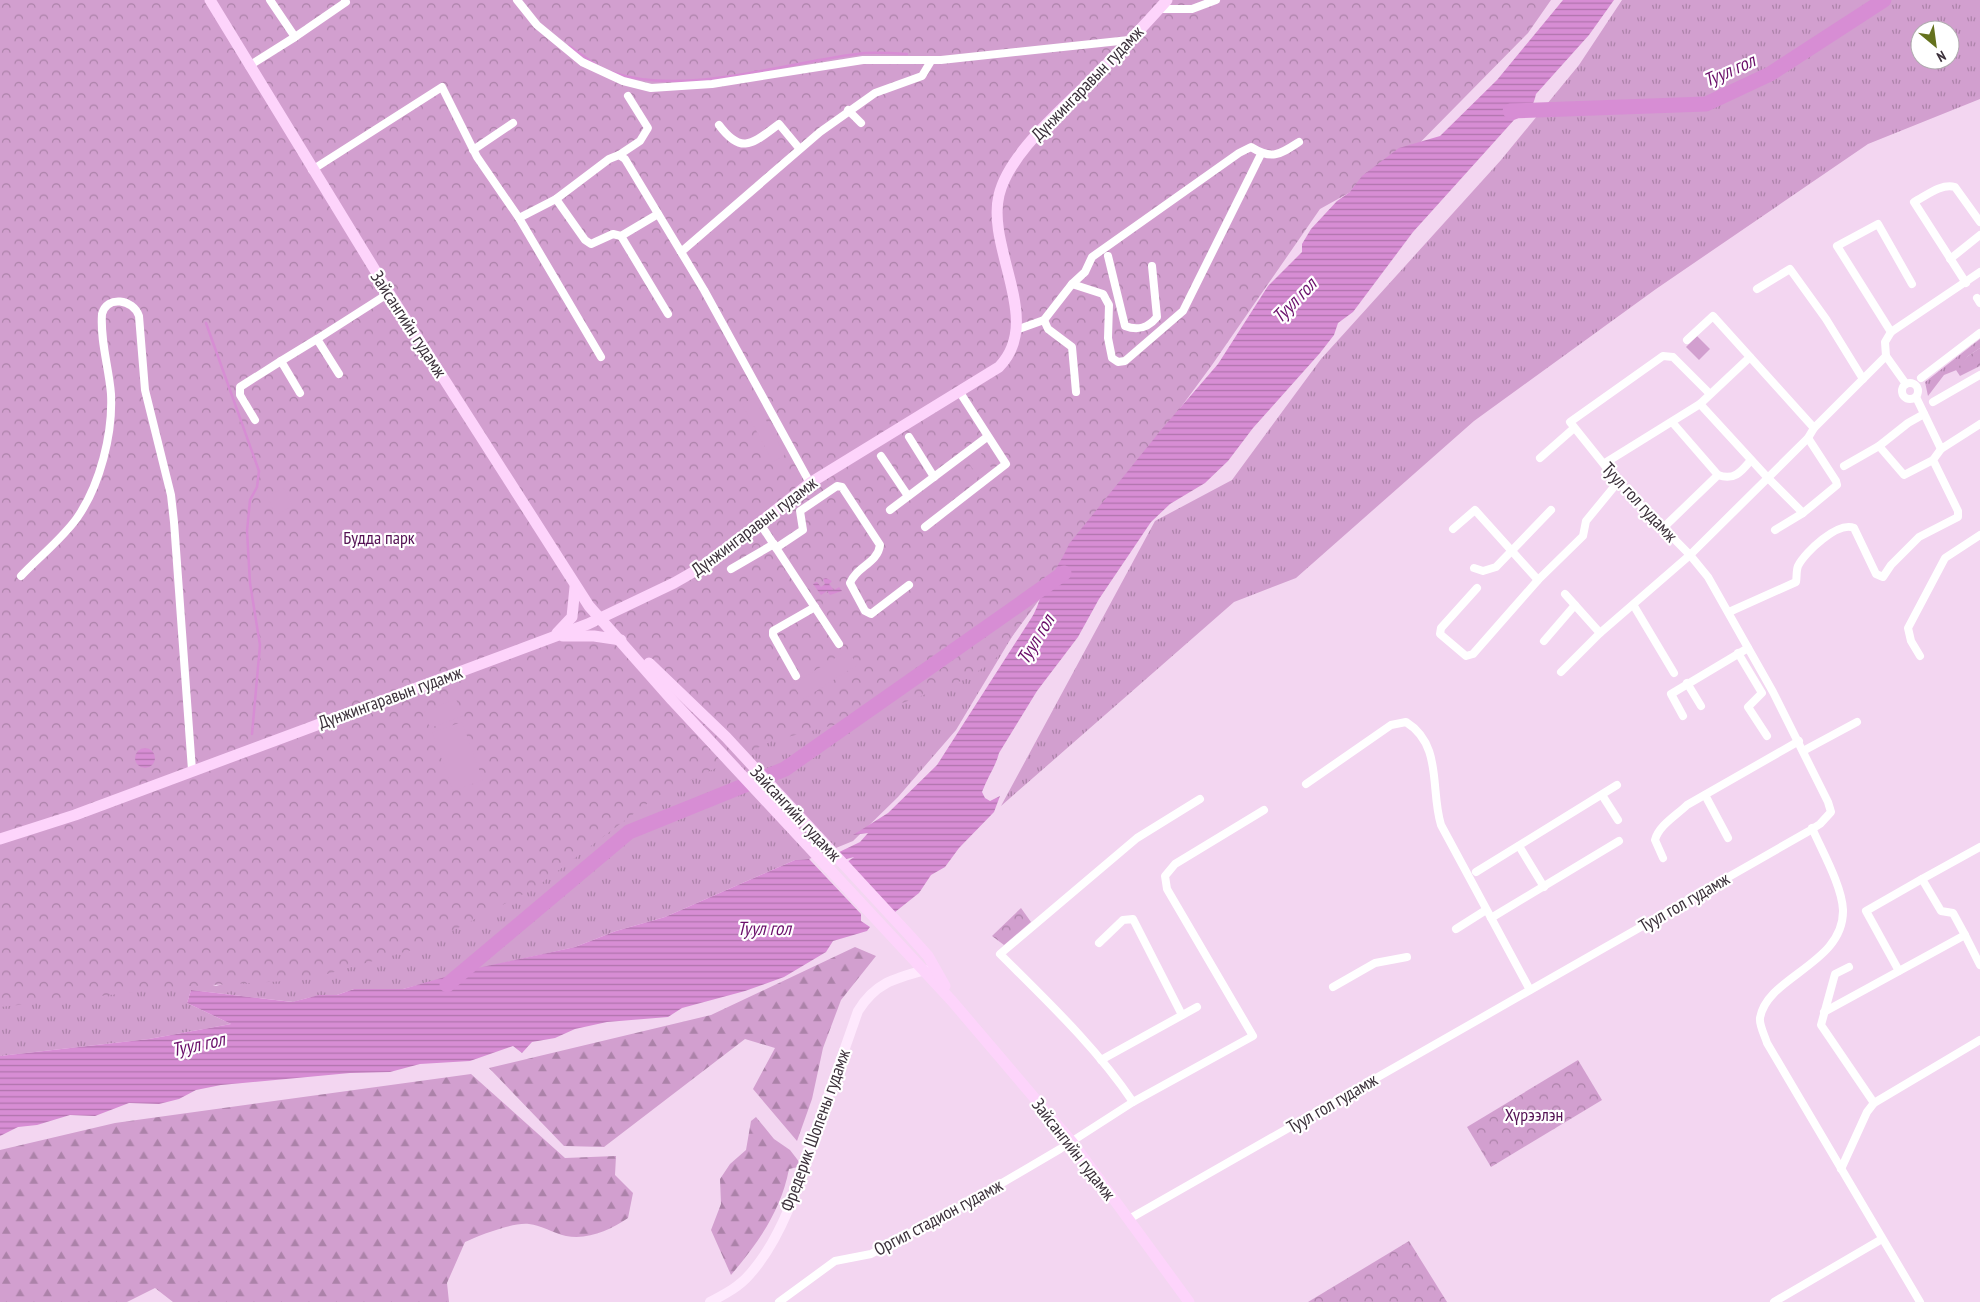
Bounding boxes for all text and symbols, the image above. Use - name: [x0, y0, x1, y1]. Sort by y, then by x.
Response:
- street label: Дүнжингаравын гудамж: [1026, 20, 1148, 146]
- north arrow: [1910, 20, 1960, 70]
- text: N: [1934, 47, 1949, 66]
- water label: Туул гол: [1700, 48, 1760, 92]
- street label: Зайсангийн гудамж: [366, 266, 452, 382]
- water label: Туул гол: [1267, 271, 1322, 328]
- street label: Туул гол гудамж: [1597, 457, 1683, 547]
- street label: Дүнжингаравын гудамж: [686, 471, 822, 581]
- park label: Будда парк: [343, 526, 415, 549]
- water label: Туул гол: [1011, 609, 1060, 668]
- street label: Дүнжингаравын гудамж: [315, 660, 466, 734]
- street label: Зайсангийн гудамж: [746, 760, 847, 866]
- street label: Туул гол гудамж: [1635, 867, 1734, 937]
- water label: Туул гол: [737, 916, 792, 940]
- water label: Туул гол: [169, 1026, 228, 1061]
- street label: Фредерик Шопены гудамж: [775, 1045, 855, 1214]
- street label: Туул гол гудамж: [1283, 1068, 1382, 1138]
- street label: Зайсангийн гудамж: [1027, 1093, 1121, 1205]
- park label: Хүрээлэн: [1505, 1103, 1563, 1126]
- street label: Оргил стадион гудамж: [870, 1173, 1007, 1261]

